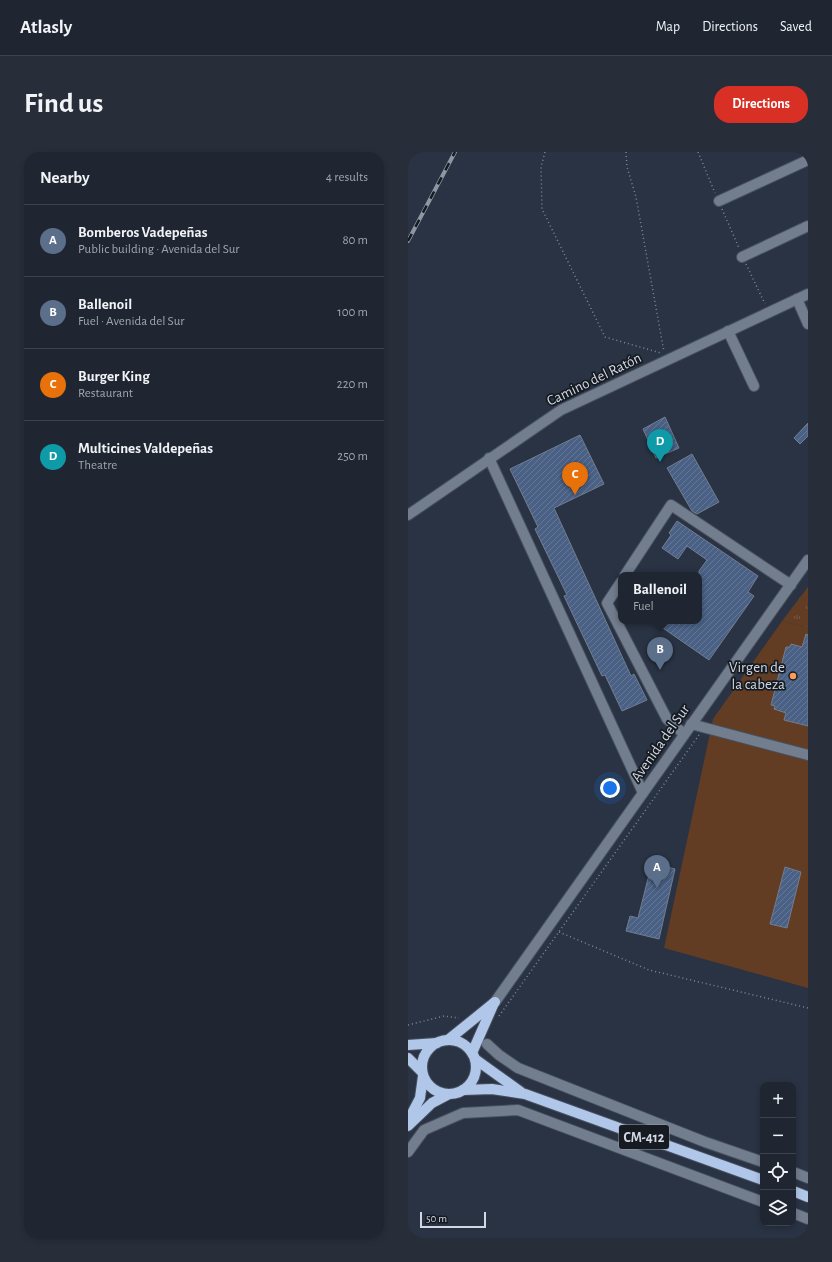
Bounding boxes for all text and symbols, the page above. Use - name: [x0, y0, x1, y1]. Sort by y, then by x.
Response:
- text: Atlasly: [20, 18, 72, 37]
- text: Map: [656, 20, 680, 34]
- text: Directions: [702, 20, 758, 34]
- text: Saved: [780, 20, 812, 34]
- button: Directions: [714, 86, 808, 123]
- text: Find us: [24, 90, 103, 118]
- text: Nearby: [40, 169, 90, 186]
- text: 4 results: [326, 171, 368, 184]
- text: Bomberos Vadepeñas: [78, 225, 208, 240]
- text: A: [49, 234, 57, 247]
- text: 80 m: [342, 234, 368, 247]
- text: Public building · Avenida del Sur: [78, 243, 240, 256]
- text: Ballenoil: [78, 297, 132, 312]
- text: B: [49, 306, 57, 319]
- text: 100 m: [337, 306, 368, 319]
- text: Fuel · Avenida del Sur: [78, 315, 184, 328]
- street label: Camino del Ratón: [545, 350, 644, 409]
- text: Burger King: [78, 369, 150, 384]
- text: C: [50, 378, 56, 391]
- text: 220 m: [337, 378, 368, 391]
- text: Restaurant: [78, 387, 133, 400]
- pin: D: [647, 429, 673, 462]
- text: Multicines Valdepeñas: [78, 441, 213, 456]
- text: D: [49, 450, 57, 463]
- text: 250 m: [337, 450, 368, 463]
- text: Theatre: [78, 459, 117, 472]
- pin: C: [562, 462, 588, 495]
- popup: [618, 572, 702, 624]
- text: Ballenoil: [633, 582, 687, 597]
- text: Fuel: [633, 600, 654, 613]
- pin: B: [647, 637, 673, 670]
- place label: Virgen de la cabeza: [729, 660, 785, 692]
- marker: Virgen de la cabeza: [788, 671, 798, 681]
- street label: Avenida del Sur: [628, 702, 693, 785]
- your location: [600, 778, 620, 798]
- pin: A: [644, 855, 670, 888]
- map controls: [760, 1082, 796, 1226]
- button: +: [760, 1082, 796, 1118]
- button: −: [760, 1118, 796, 1154]
- road number: CM-412: [619, 1125, 669, 1149]
- button: locate: [760, 1154, 796, 1190]
- button: layers: [760, 1190, 796, 1226]
- scale bar: [420, 1210, 486, 1229]
- text: 50 m: [426, 1213, 447, 1224]

